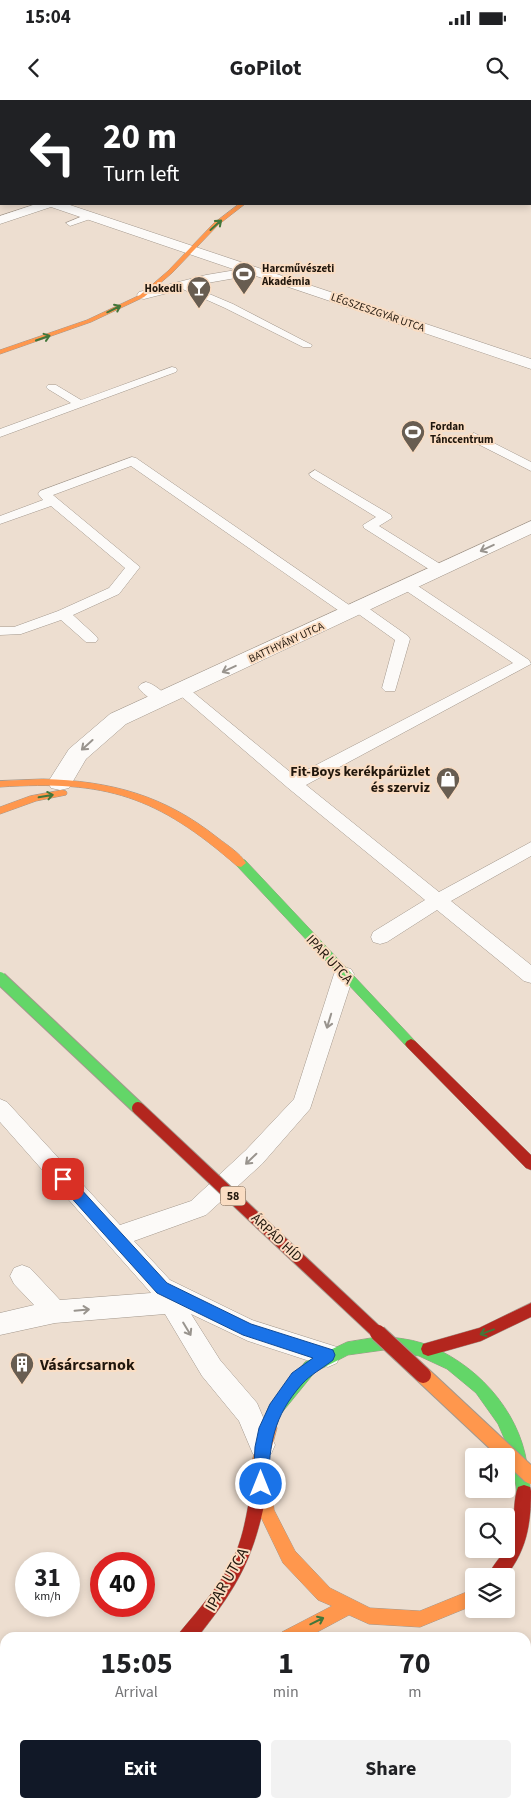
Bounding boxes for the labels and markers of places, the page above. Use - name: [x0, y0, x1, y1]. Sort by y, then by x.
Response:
- sports icon: Harcművészeti Akadémia: [231, 261, 257, 295]
- place label: Harcművészeti Akadémia: [261, 261, 334, 289]
- bar icon: Hokedli: [186, 275, 212, 309]
- place label: Hokedli: [145, 281, 182, 296]
- sports icon: Fordan Tánccentrum: [400, 419, 426, 453]
- place label: Fordan Tánccentrum: [430, 419, 493, 447]
- place label: Fit-Boys kerékpárüzlet és szerviz: [290, 762, 431, 798]
- shop icon: Fit-Boys kerékpárüzlet és szerviz: [435, 766, 461, 800]
- pin: [42, 1158, 84, 1200]
- building icon: Vásárcsarnok: [9, 1351, 35, 1385]
- place label: Vásárcsarnok: [39, 1354, 135, 1376]

